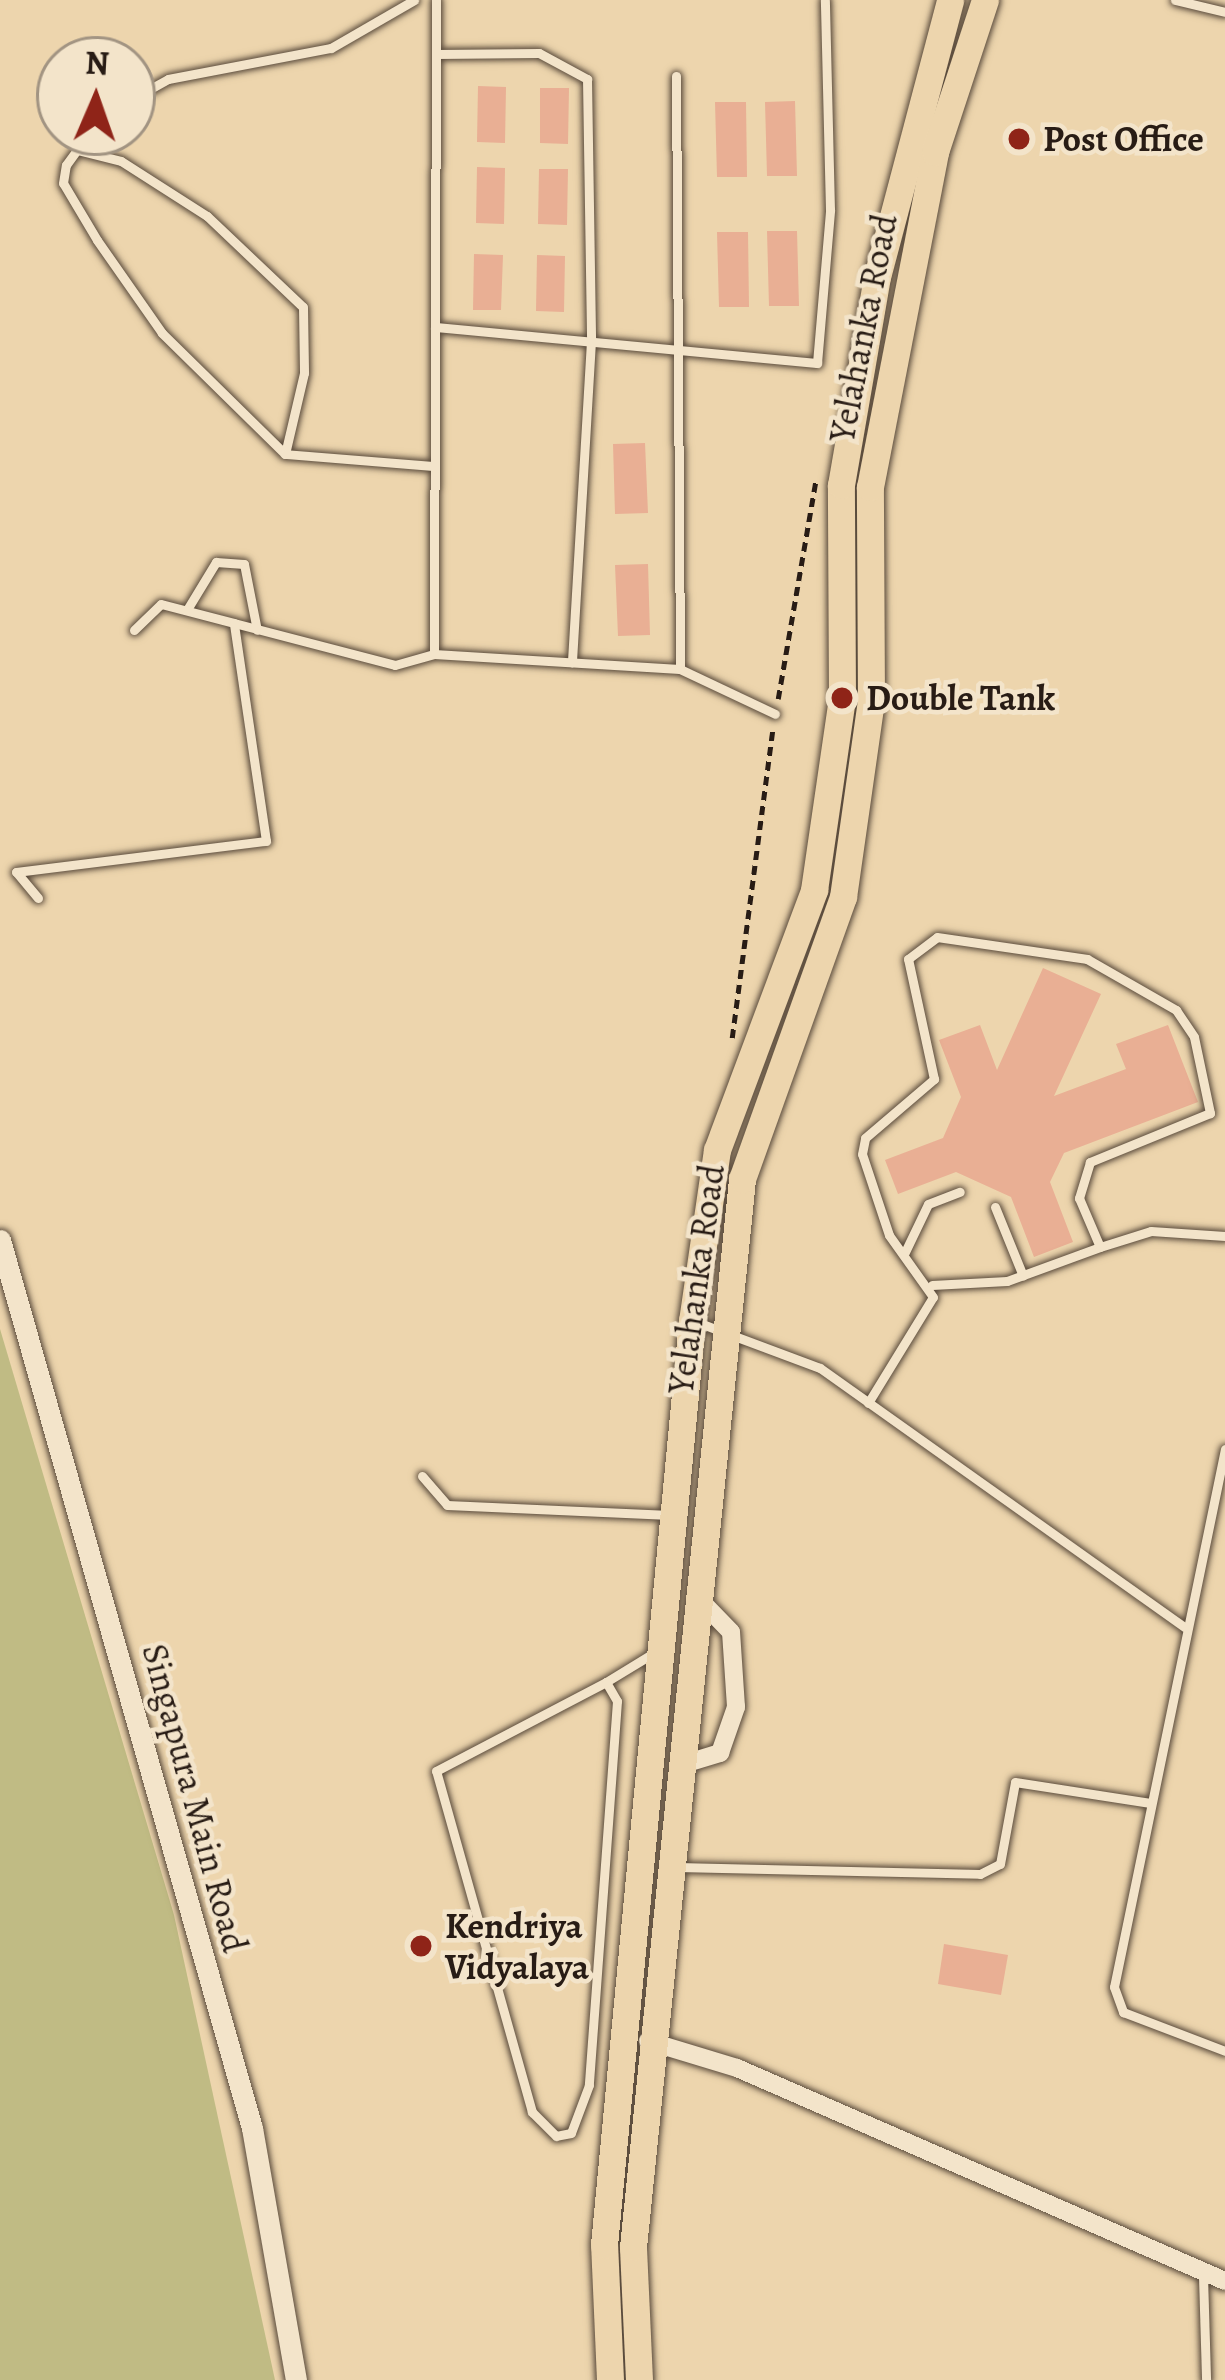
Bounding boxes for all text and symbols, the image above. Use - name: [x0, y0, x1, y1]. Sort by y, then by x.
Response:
- north arrow: [36, 36, 156, 156]
- text: N: [84, 40, 110, 85]
- place label: Post Office: [1043, 117, 1204, 161]
- marker: Post Office: [1006, 126, 1032, 152]
- street label: Yelahanka Road: [820, 210, 906, 446]
- place label: Double Tank: [866, 676, 1055, 720]
- marker: Double Tank: [829, 685, 855, 711]
- street label: Yelahanka Road: [659, 1161, 733, 1397]
- street label: Singapura Main Road: [133, 1639, 257, 1957]
- place label: Kendriya Vidyalaya: [445, 1903, 589, 1988]
- marker: Kendriya Vidyalaya: [408, 1933, 434, 1959]

